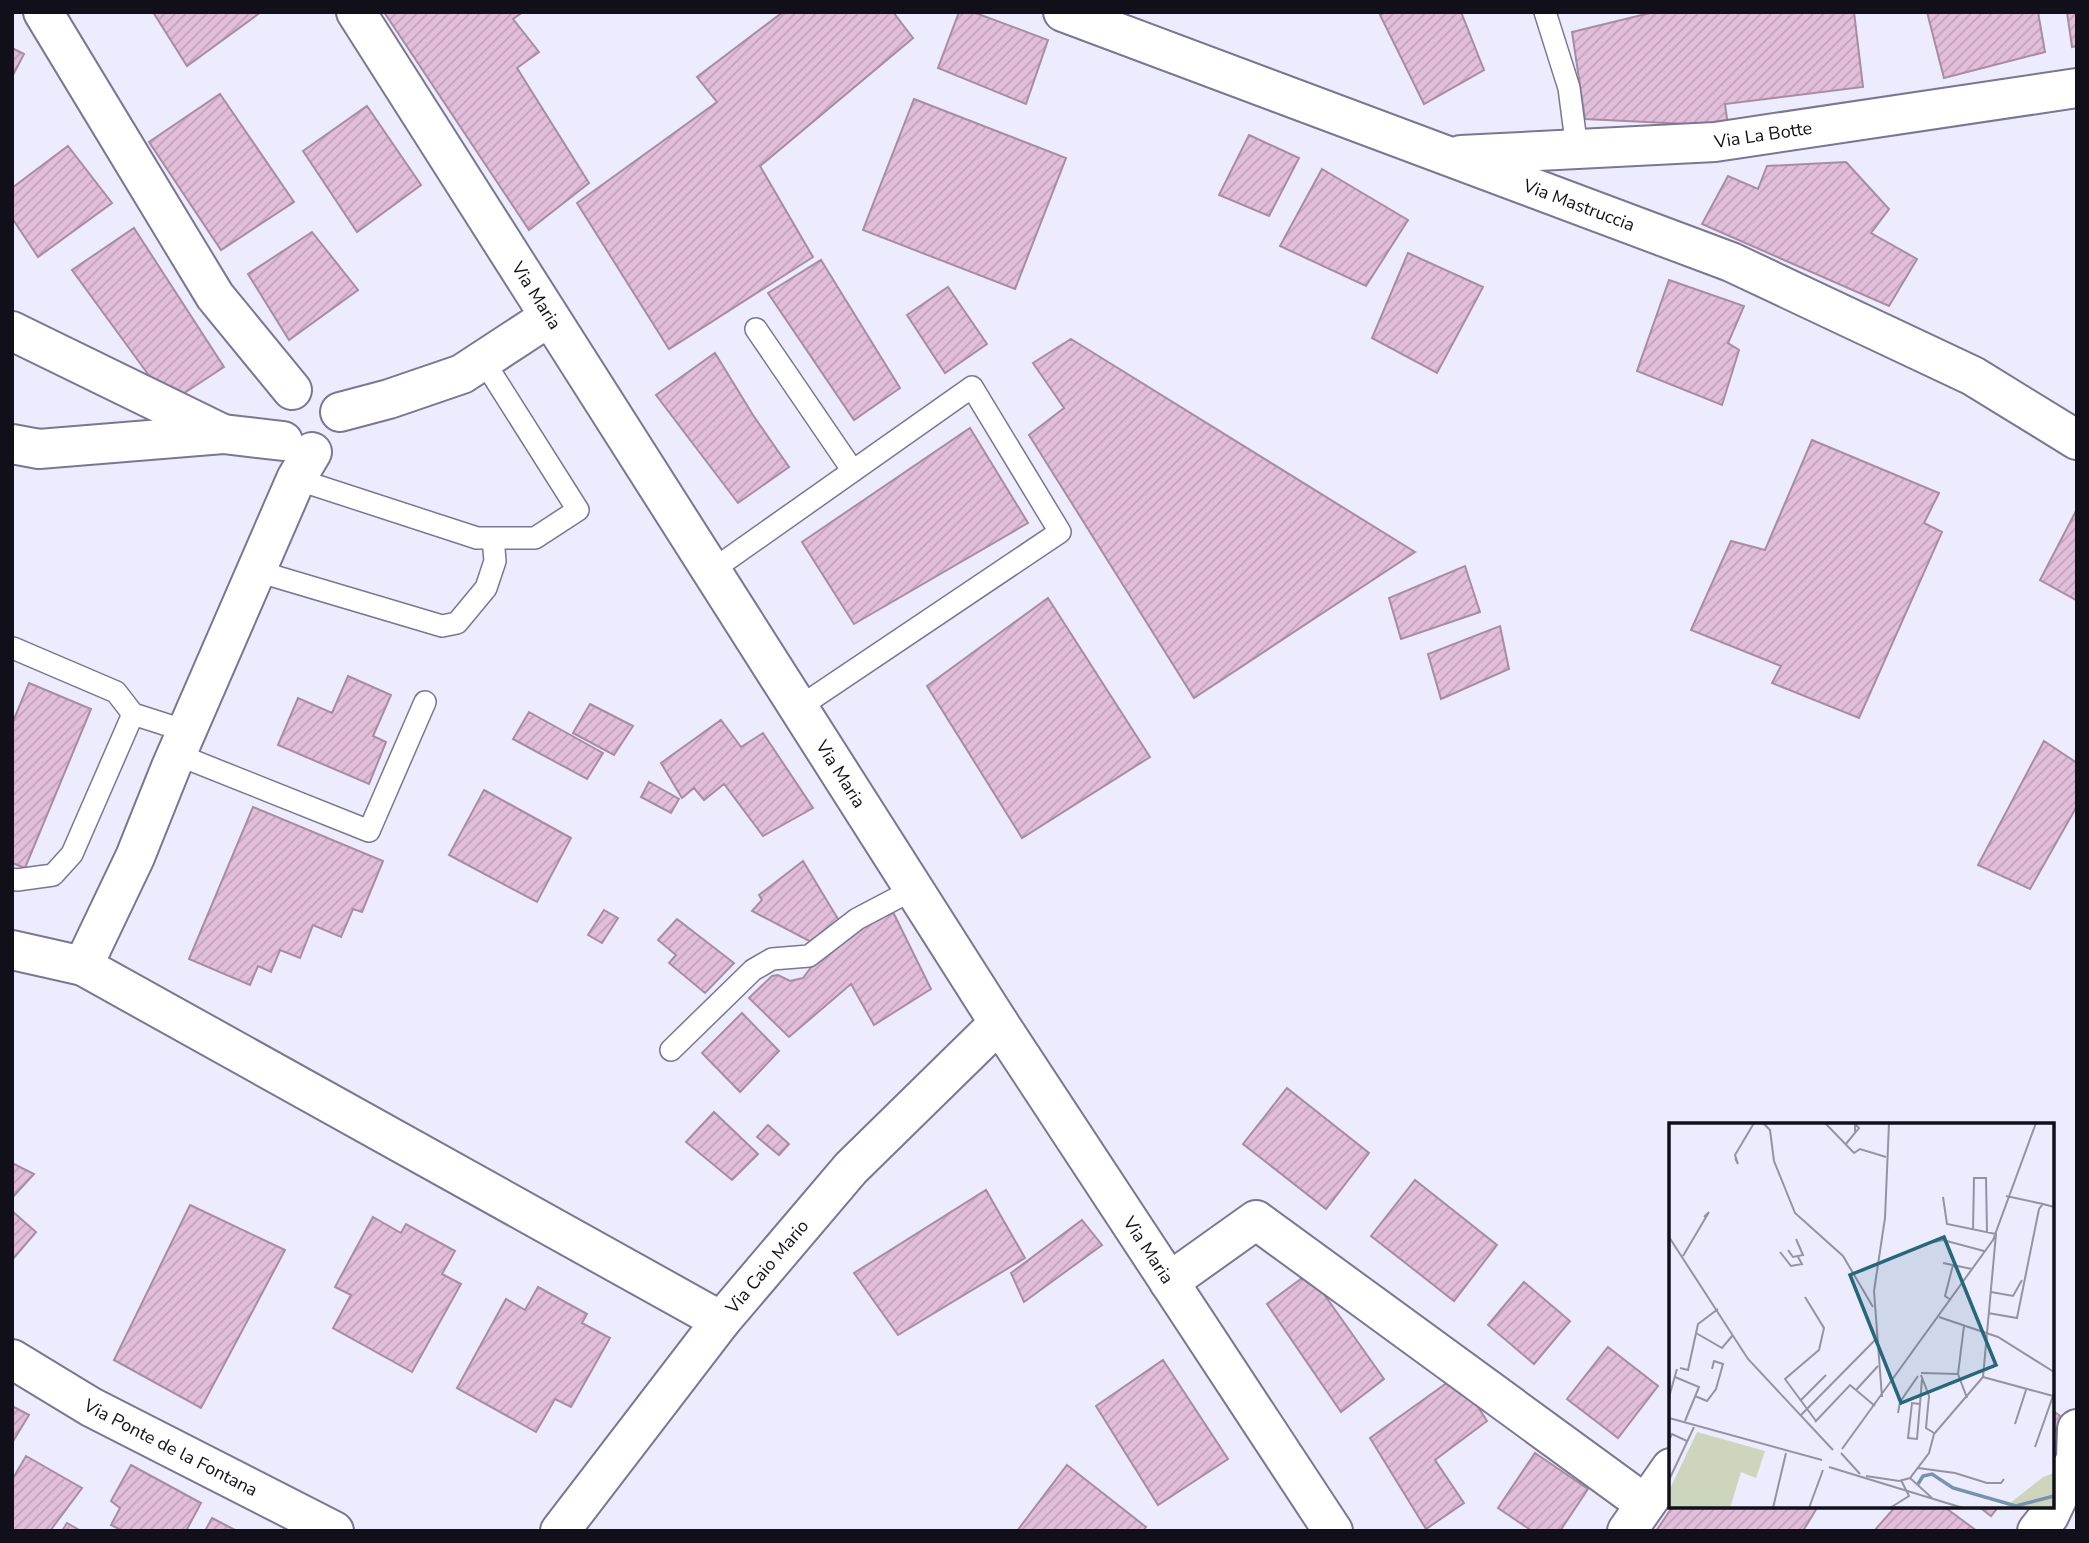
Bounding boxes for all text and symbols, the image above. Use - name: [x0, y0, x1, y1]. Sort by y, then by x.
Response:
- street label: Via La Botte: [1712, 116, 1814, 154]
- street label: Via Mastruccia: [1519, 173, 1638, 237]
- street label: Via Maria: [505, 256, 567, 334]
- street label: Via Maria: [810, 735, 871, 812]
- inset map: [1669, 1123, 2054, 1508]
- street label: Via Maria: [1117, 1211, 1179, 1288]
- street label: Via Caio Mario: [720, 1214, 814, 1320]
- street label: Via Ponte de la Fontana: [78, 1393, 262, 1502]

